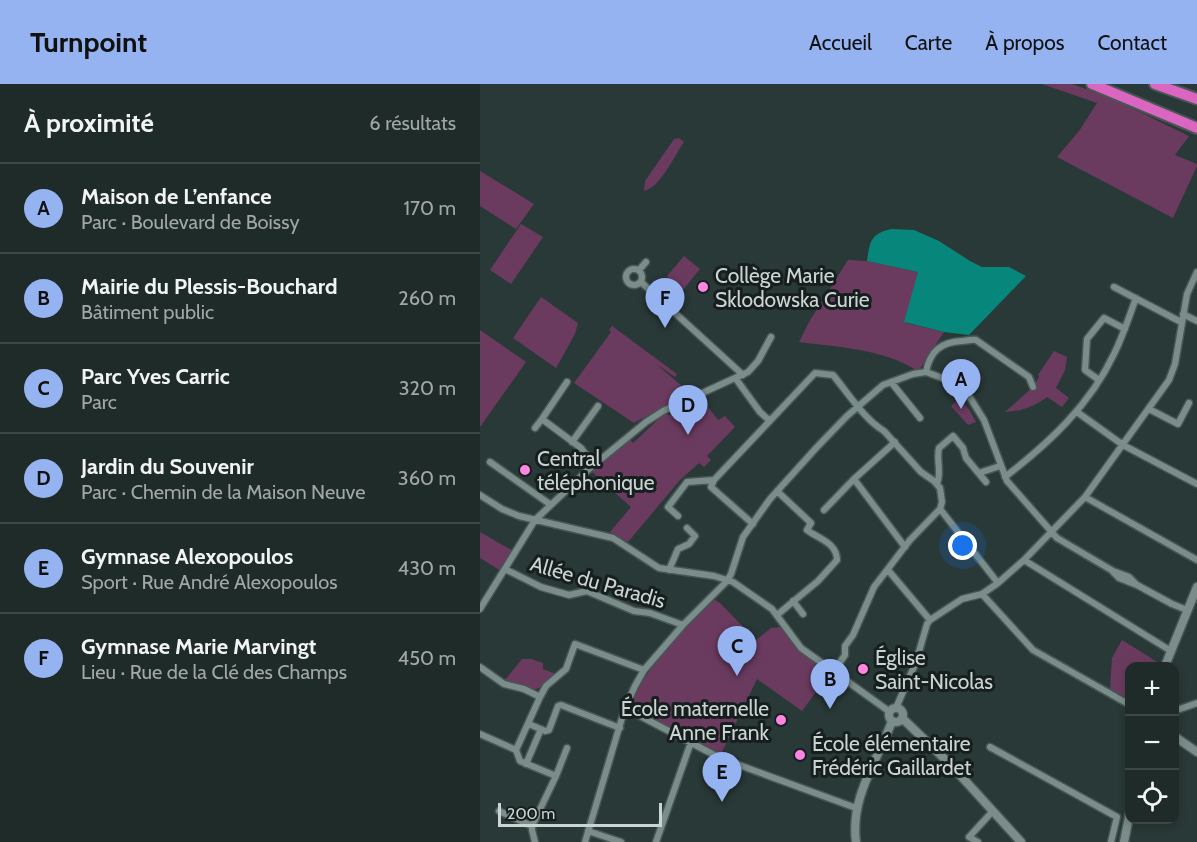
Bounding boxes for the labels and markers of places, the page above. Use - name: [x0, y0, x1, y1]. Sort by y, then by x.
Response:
- place label: Collège Marie Sklodowska Curie: [715, 263, 870, 312]
- pin: F: [646, 278, 684, 328]
- marker: Collège Marie Sklodowska Curie: [696, 280, 710, 294]
- pin: A: [942, 360, 980, 409]
- pin: D: [668, 386, 708, 435]
- place label: Central téléphonique: [537, 446, 655, 495]
- marker: Central téléphonique: [518, 463, 532, 477]
- pin: C: [718, 626, 756, 676]
- place label: Église Saint-Nicolas: [875, 645, 993, 694]
- pin: B: [810, 660, 850, 709]
- marker: Église Saint-Nicolas: [856, 662, 870, 676]
- place label: École maternelle Anne Frank: [621, 696, 770, 745]
- marker: École maternelle Anne Frank: [774, 713, 788, 727]
- place label: École élémentaire Frédéric Gaillardet: [812, 731, 971, 780]
- marker: École élémentaire Frédéric Gaillardet: [793, 748, 807, 762]
- pin: E: [702, 752, 742, 802]

